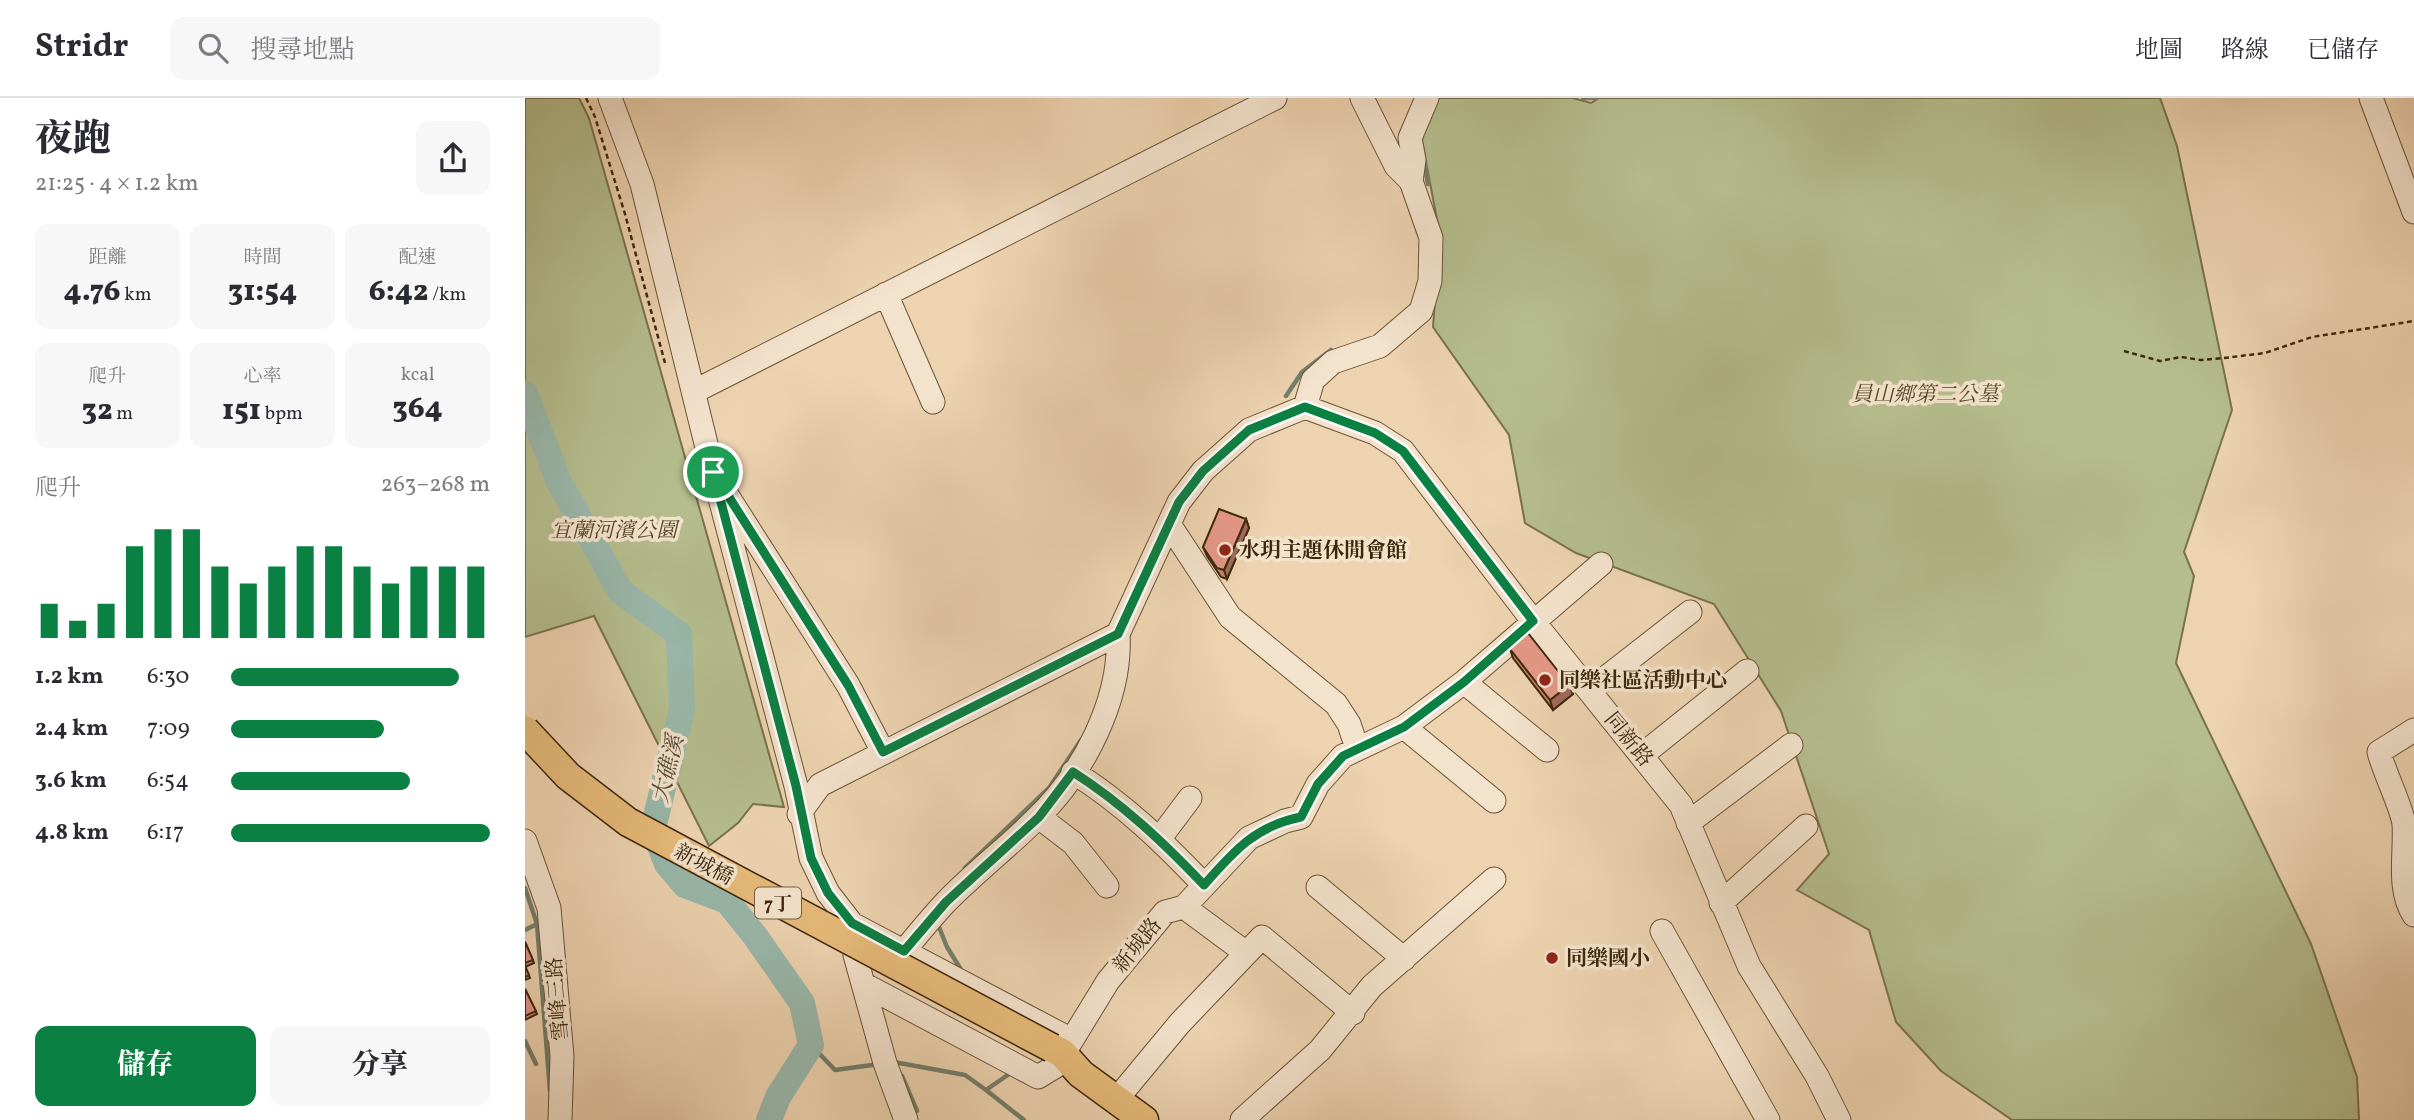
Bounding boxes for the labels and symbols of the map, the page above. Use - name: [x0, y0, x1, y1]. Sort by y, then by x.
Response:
- park label: 員山鄉第二公墓: [1852, 381, 2001, 410]
- pin: [683, 442, 743, 502]
- park label: 宜蘭河濱公園: [551, 517, 680, 546]
- place label: 水玥主題休閒會館: [1239, 537, 1407, 566]
- marker: 水玥主題休閒會館: [1217, 542, 1233, 558]
- place label: 同樂社區活動中心: [1559, 667, 1727, 696]
- marker: 同樂社區活動中心: [1537, 672, 1553, 688]
- street label: 同新路: [1597, 706, 1659, 774]
- water label: 大礁溪: [645, 729, 694, 807]
- street label: 新城橋: [669, 838, 738, 893]
- road number: 7丁: [755, 888, 801, 918]
- street label: 新城路: [1107, 912, 1169, 980]
- place label: 同樂國小: [1566, 945, 1650, 974]
- marker: 同樂國小: [1544, 950, 1560, 966]
- street label: 雪峰三路: [540, 956, 577, 1042]

